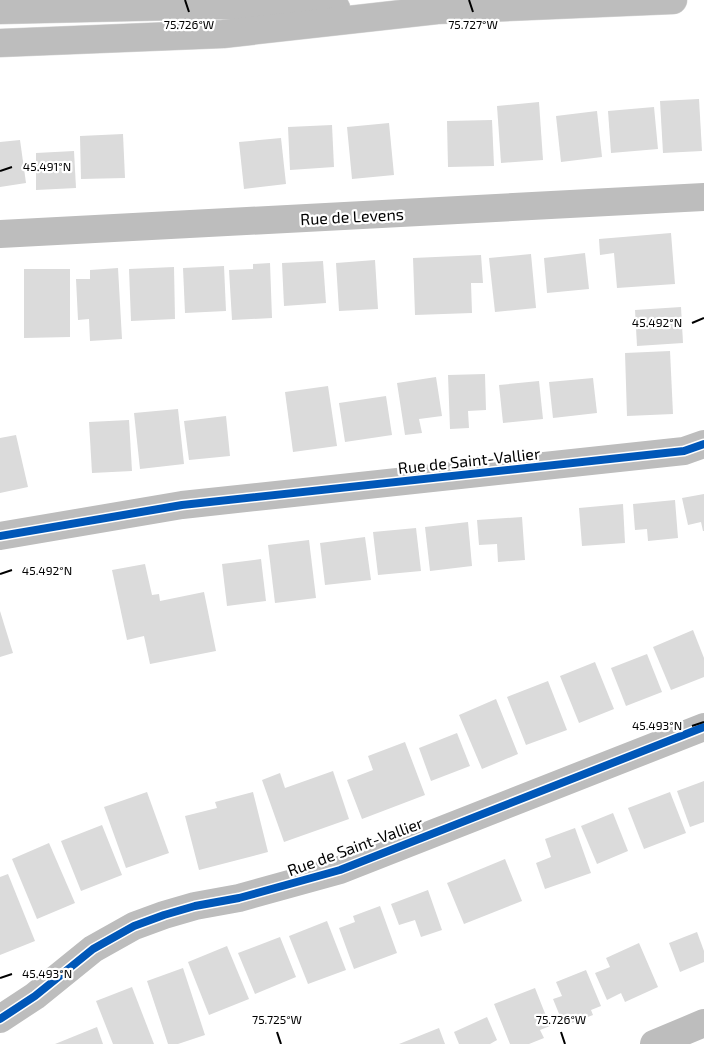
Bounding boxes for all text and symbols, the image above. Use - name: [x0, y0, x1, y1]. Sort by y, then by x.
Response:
- text: 75.726°W: [164, 17, 214, 31]
- text: 75.727°W: [448, 17, 498, 31]
- text: 45.491°N: [23, 159, 71, 173]
- street label: Rue de Levens: [300, 204, 404, 228]
- text: 45.492°N: [632, 315, 682, 329]
- street label: Rue de Saint-Vallier: [397, 443, 542, 477]
- text: 45.492°N: [22, 563, 72, 577]
- text: 45.493°N: [632, 718, 682, 732]
- street label: Rue de Saint-Vallier: [285, 812, 426, 879]
- text: 45.493°N: [22, 966, 72, 980]
- text: 75.725°W: [252, 1012, 302, 1026]
- text: 75.726°W: [536, 1012, 586, 1026]

